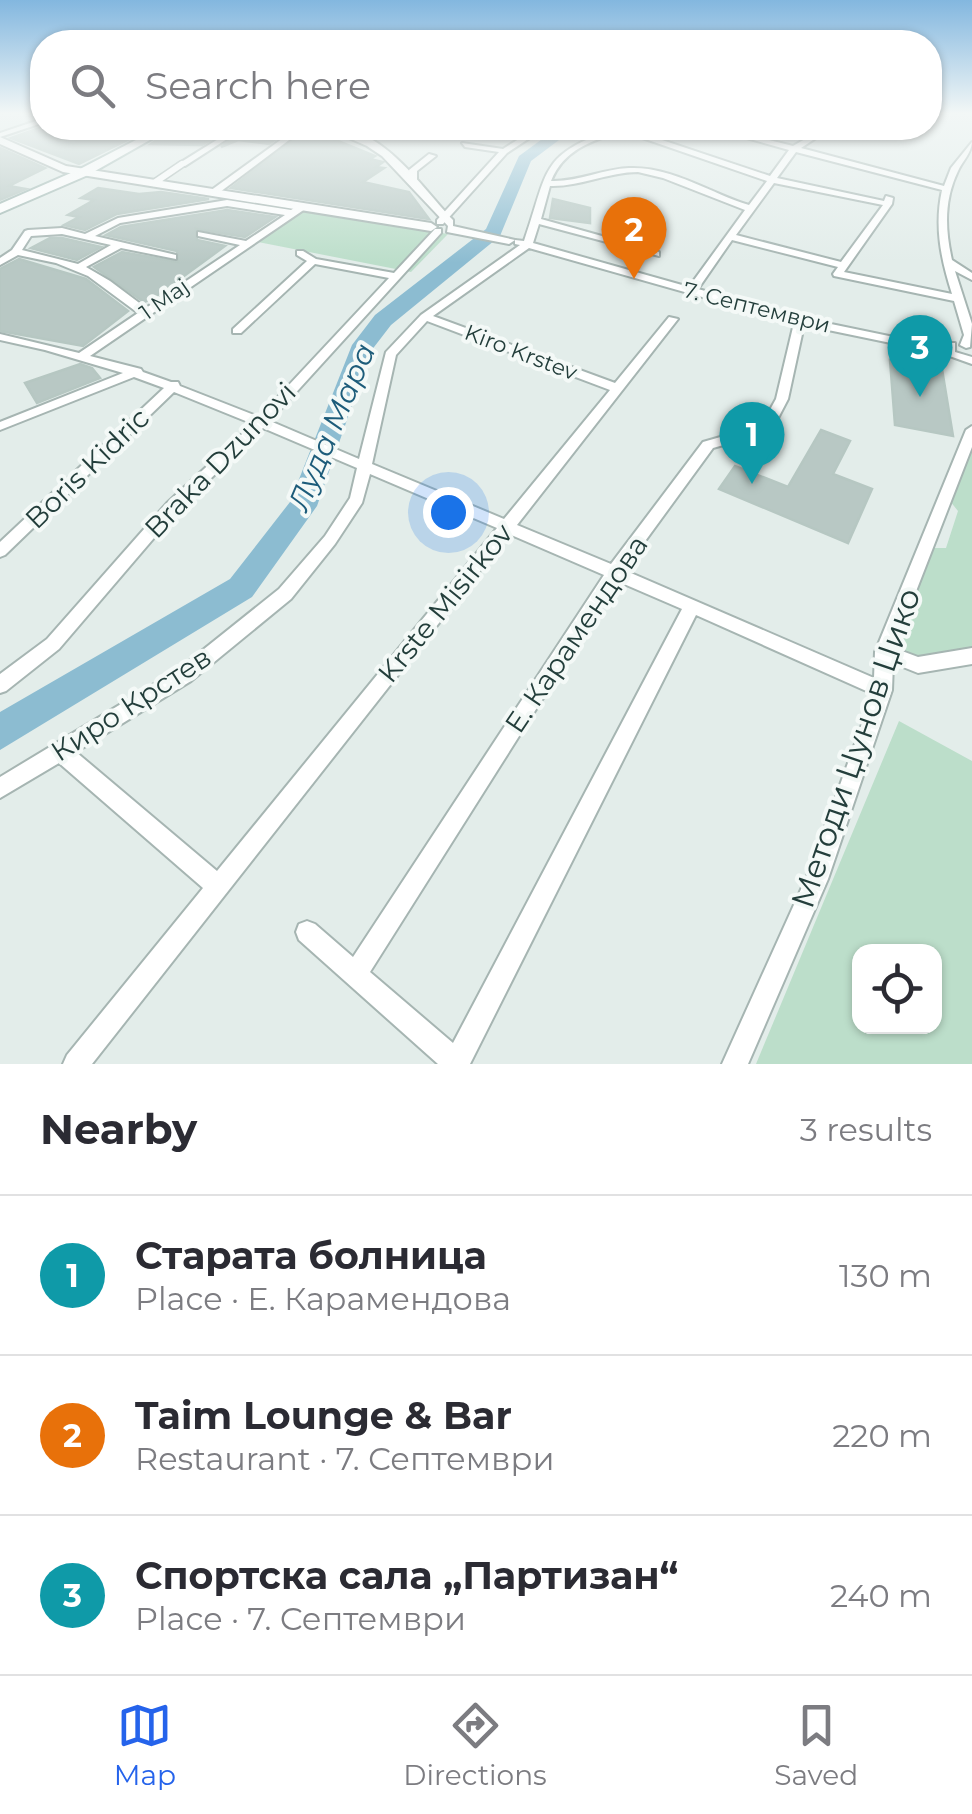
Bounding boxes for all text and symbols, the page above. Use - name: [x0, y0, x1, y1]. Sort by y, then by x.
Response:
- search box: [30, 30, 942, 140]
- icon: search: [65, 58, 120, 113]
- text: Search here: [145, 62, 371, 109]
- pin: 2: [602, 196, 666, 279]
- street label: 1 Maj: [135, 273, 194, 326]
- street label: 7. Септември: [681, 276, 833, 339]
- pin: 3: [888, 314, 952, 397]
- street label: Kiro Krstev: [461, 319, 581, 386]
- water label: Луда Мара: [279, 338, 383, 518]
- street label: Braka Dzunovi: [137, 375, 303, 545]
- street label: Boris Kidric: [18, 401, 156, 535]
- pin: 1: [720, 402, 784, 484]
- your location: [423, 487, 474, 538]
- street label: Krste Misirkov: [371, 516, 520, 689]
- street label: Е. Карамендова: [497, 529, 655, 739]
- street label: Методи Џунов Џико: [782, 583, 929, 913]
- street label: Киро Крстев: [45, 640, 217, 768]
- map controls: [852, 944, 942, 1034]
- button: locate: [852, 944, 942, 1034]
- text: Nearby: [40, 1103, 197, 1155]
- text: 3 results: [800, 1110, 932, 1149]
- text: Старата болница: [135, 1232, 487, 1279]
- text: 1: [66, 1256, 79, 1295]
- text: 130 m: [839, 1256, 932, 1295]
- text: Place · Е. Карамендова: [135, 1279, 511, 1318]
- text: Taim Lounge & Bar: [135, 1392, 512, 1439]
- text: 2: [63, 1416, 82, 1455]
- text: 220 m: [832, 1416, 932, 1455]
- text: Restaurant · 7. Септември: [135, 1439, 554, 1478]
- text: Спортска сала „Партизан“: [135, 1552, 679, 1599]
- text: 3: [63, 1576, 82, 1615]
- text: 240 m: [830, 1576, 932, 1615]
- text: Place · 7. Септември: [135, 1599, 466, 1638]
- tab: Map: [114, 1698, 176, 1792]
- tab: Directions: [403, 1698, 547, 1792]
- tab: Saved: [774, 1698, 858, 1792]

